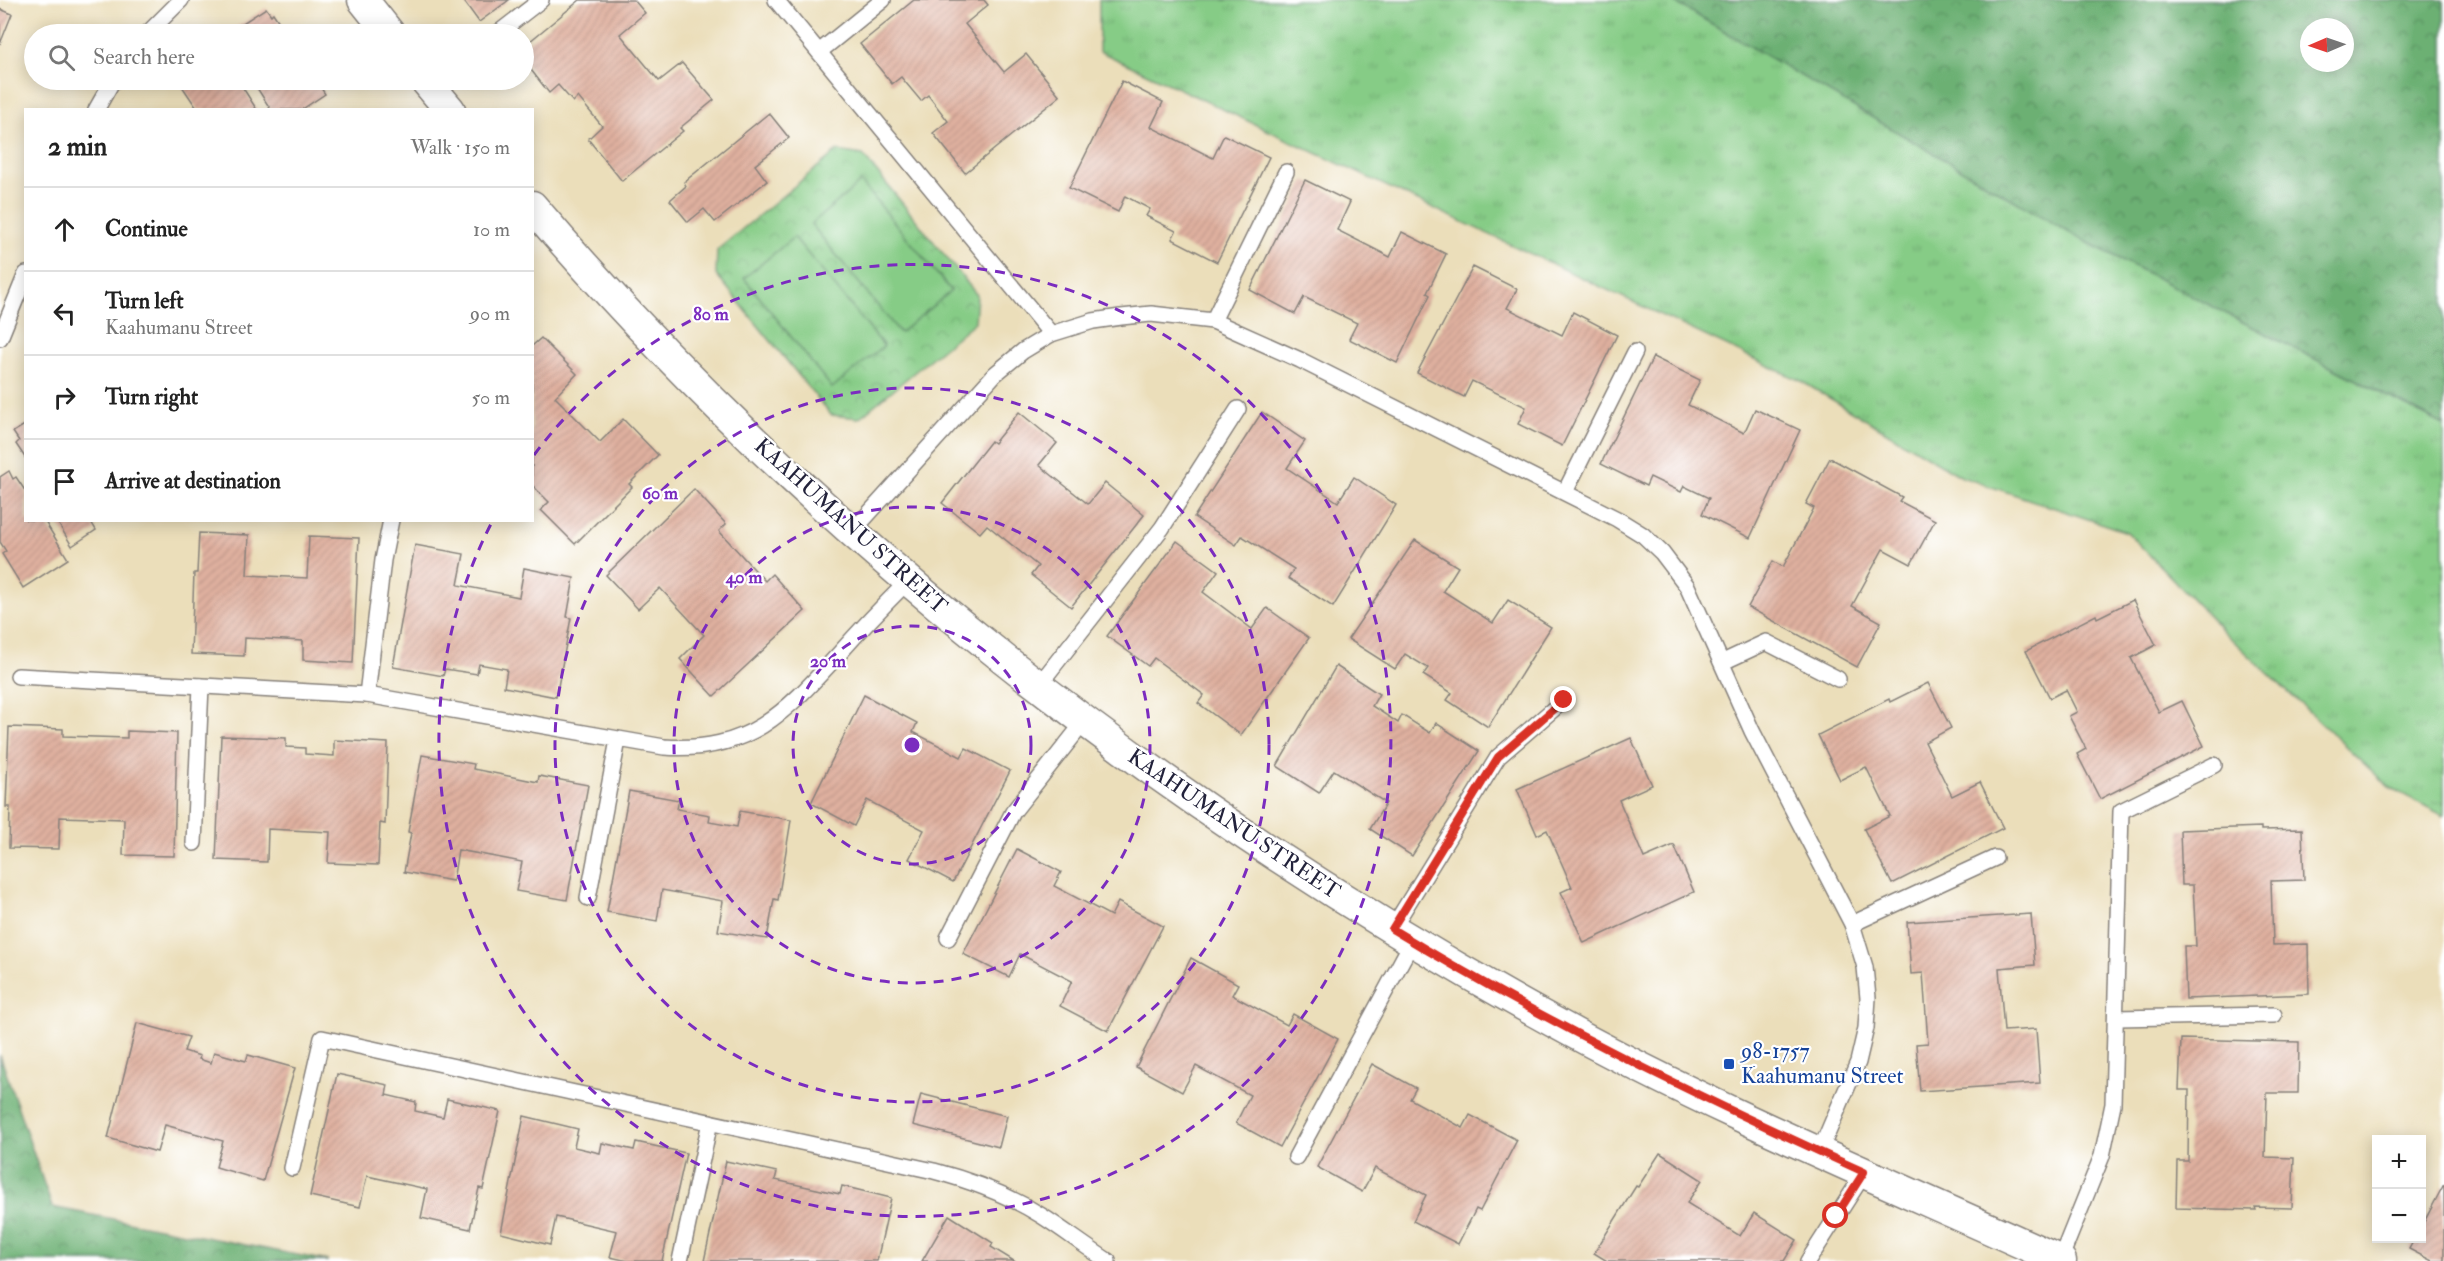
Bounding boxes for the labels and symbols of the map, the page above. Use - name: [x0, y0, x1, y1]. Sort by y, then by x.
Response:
- north arrow: [2300, 18, 2354, 72]
- text: 80 m: [693, 303, 730, 326]
- street label: KAAHUMANU STREET: [749, 432, 954, 621]
- text: 60 m: [642, 482, 679, 505]
- text: 40 m: [725, 566, 763, 589]
- text: 20 m: [810, 650, 847, 673]
- route end: [1550, 686, 1576, 712]
- centre of rings: [902, 735, 922, 755]
- street label: KAAHUMANU STREET: [1122, 742, 1346, 906]
- place label: 98-1757 Kaahumanu Street: [1739, 1037, 1904, 1090]
- marker: 98-1757 Kaahumanu Street: [1722, 1057, 1736, 1071]
- route start: [1822, 1202, 1848, 1228]

